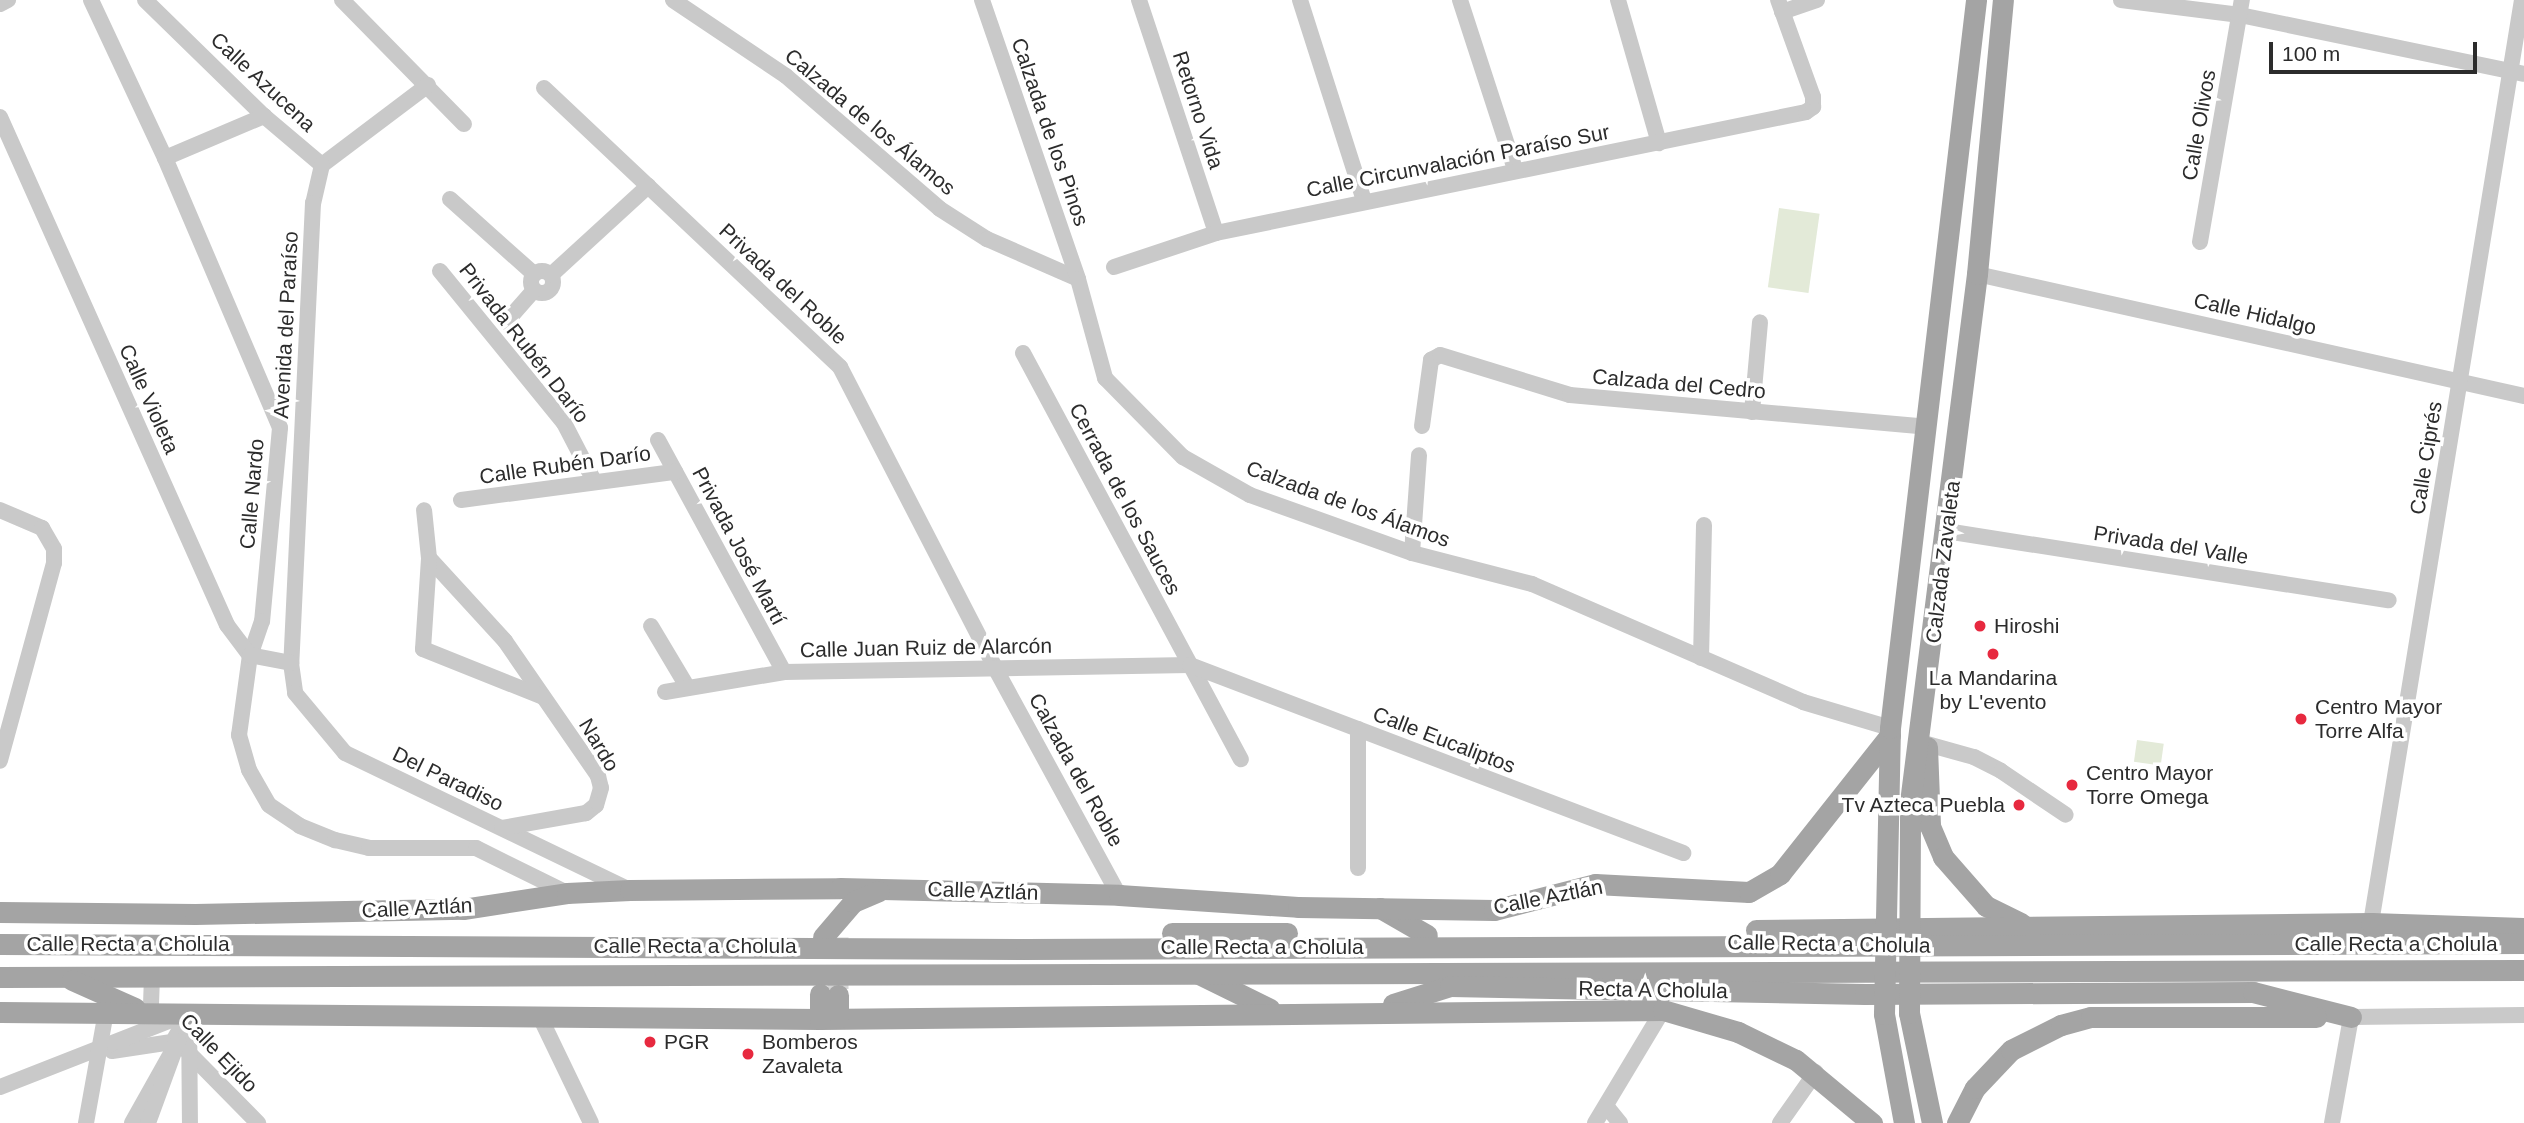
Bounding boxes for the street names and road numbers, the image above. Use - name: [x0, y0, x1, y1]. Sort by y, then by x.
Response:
- street label: Calle Azucena: [205, 27, 321, 137]
- street label: Calzada de los Pinos: [1006, 35, 1094, 229]
- street label: Calzada de los Álamos: [780, 43, 960, 201]
- street label: Retorno Vida: [1167, 48, 1229, 172]
- street label: Calle Olivos: [2177, 68, 2221, 182]
- street label: Calle Circunvalación Paraíso Sur: [1304, 119, 1612, 203]
- street label: Privada del Roble: [714, 218, 852, 350]
- street label: Avenida del Paraíso: [269, 231, 303, 419]
- street label: Privada Rubén Darío: [454, 258, 594, 428]
- street label: Calle Hidalgo: [2191, 288, 2319, 340]
- street label: Calle Violeta: [114, 340, 184, 458]
- street label: Calzada del Cedro: [1591, 364, 1767, 404]
- street label: Cerrada de los Sauces: [1064, 399, 1186, 599]
- street label: Calle Ciprés: [2405, 400, 2447, 516]
- street label: Calle Nardo: [235, 438, 269, 550]
- street label: Calle Rubén Darío: [478, 441, 652, 489]
- street label: Calzada de los Álamos: [1243, 455, 1453, 553]
- street label: Privada José Martí: [687, 463, 791, 629]
- street label: Calzada Zavaleta: [1921, 479, 1965, 645]
- street label: Privada del Valle: [2092, 520, 2250, 570]
- street label: Calle Juan Ruiz de Alarcón: [799, 633, 1053, 663]
- street label: Calzada del Roble: [1023, 689, 1129, 851]
- street label: Calle Eucaliptos: [1369, 701, 1519, 779]
- street label: Nardo: [573, 714, 625, 776]
- street label: Del Paradiso: [388, 741, 508, 817]
- street label: Calle Aztlán: [1491, 874, 1605, 920]
- street label: Calle Aztlán: [927, 876, 1039, 906]
- street label: Calle Aztlán: [360, 892, 474, 924]
- street label: Calle Recta a Cholula: [1727, 930, 1931, 958]
- street label: Calle Recta a Cholula: [26, 931, 230, 957]
- street label: Calle Recta a Cholula: [2294, 931, 2498, 957]
- street label: Calle Recta a Cholula: [593, 933, 797, 959]
- street label: Calle Recta a Cholula: [1160, 934, 1364, 960]
- street label: Recta A Cholula: [1577, 976, 1729, 1004]
- street label: Calle Ejido: [175, 1008, 263, 1098]

